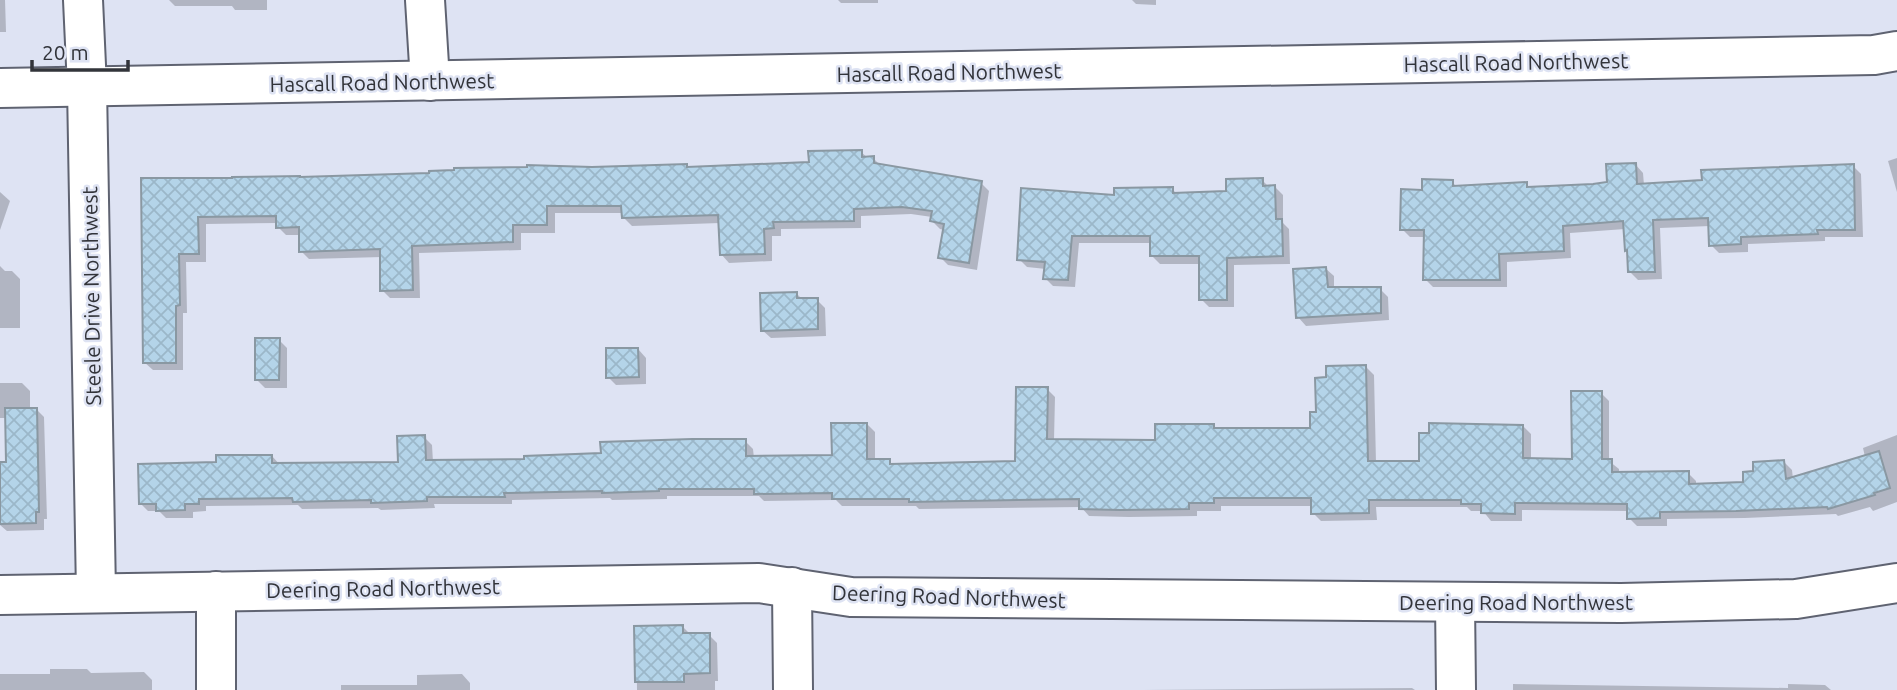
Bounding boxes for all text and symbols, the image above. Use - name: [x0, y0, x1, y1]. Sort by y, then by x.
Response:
- scale bar: [32, 28, 128, 72]
- text: 20 m: [42, 40, 89, 64]
- street label: Hascall Road Northwest: [1403, 48, 1629, 76]
- street label: Hascall Road Northwest: [836, 58, 1062, 86]
- street label: Hascall Road Northwest: [269, 68, 495, 96]
- street label: Steele Drive Northwest: [77, 186, 105, 406]
- street label: Deering Road Northwest: [266, 574, 500, 602]
- street label: Deering Road Northwest: [832, 580, 1066, 612]
- street label: Deering Road Northwest: [1399, 590, 1633, 614]

